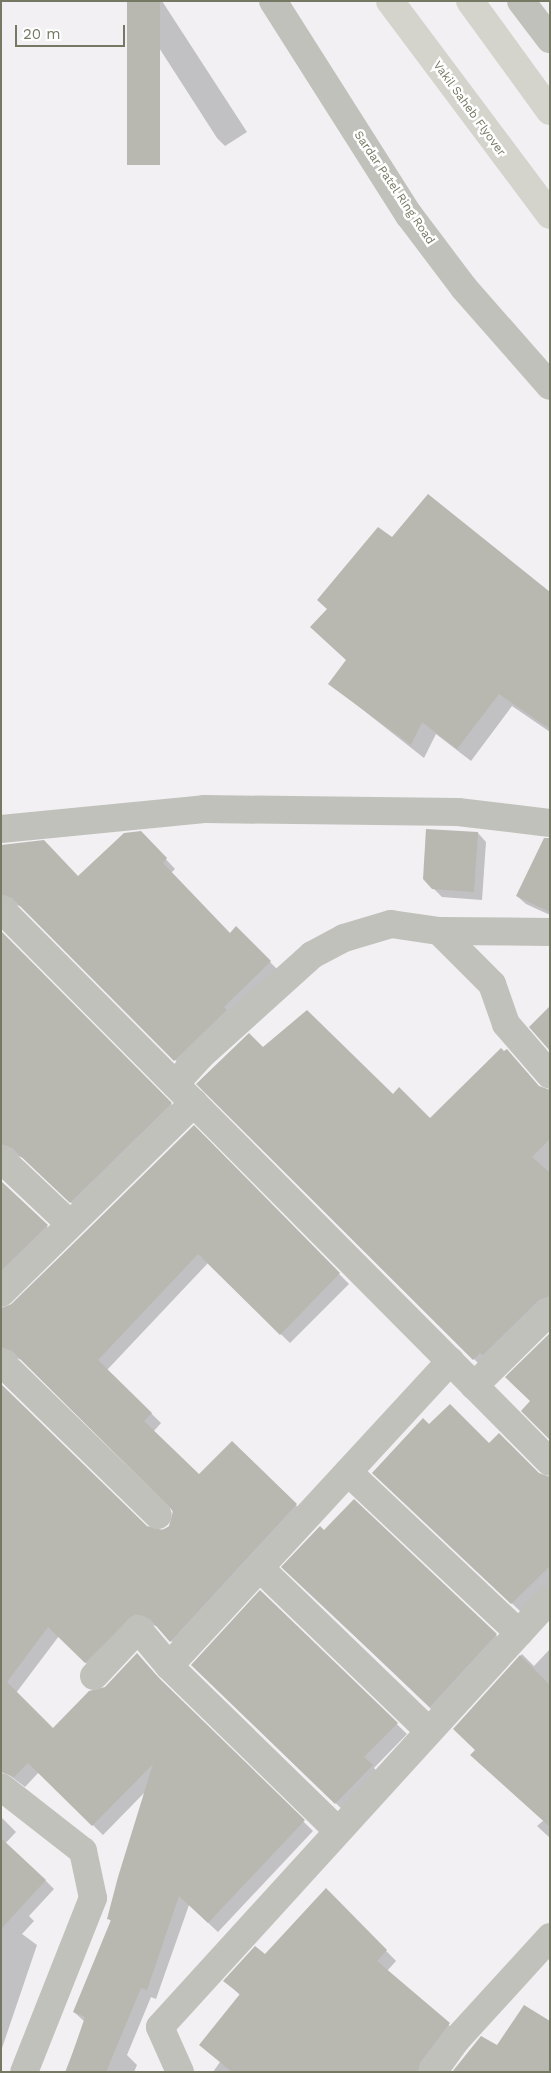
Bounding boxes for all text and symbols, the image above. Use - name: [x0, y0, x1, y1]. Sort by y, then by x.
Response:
- scale bar: [18, 15, 128, 47]
- text: 20 m: [23, 25, 61, 43]
- street label: Vakil Saheb Flyover: [430, 59, 508, 159]
- street label: Sardar Patel Ring Road: [350, 128, 438, 248]

